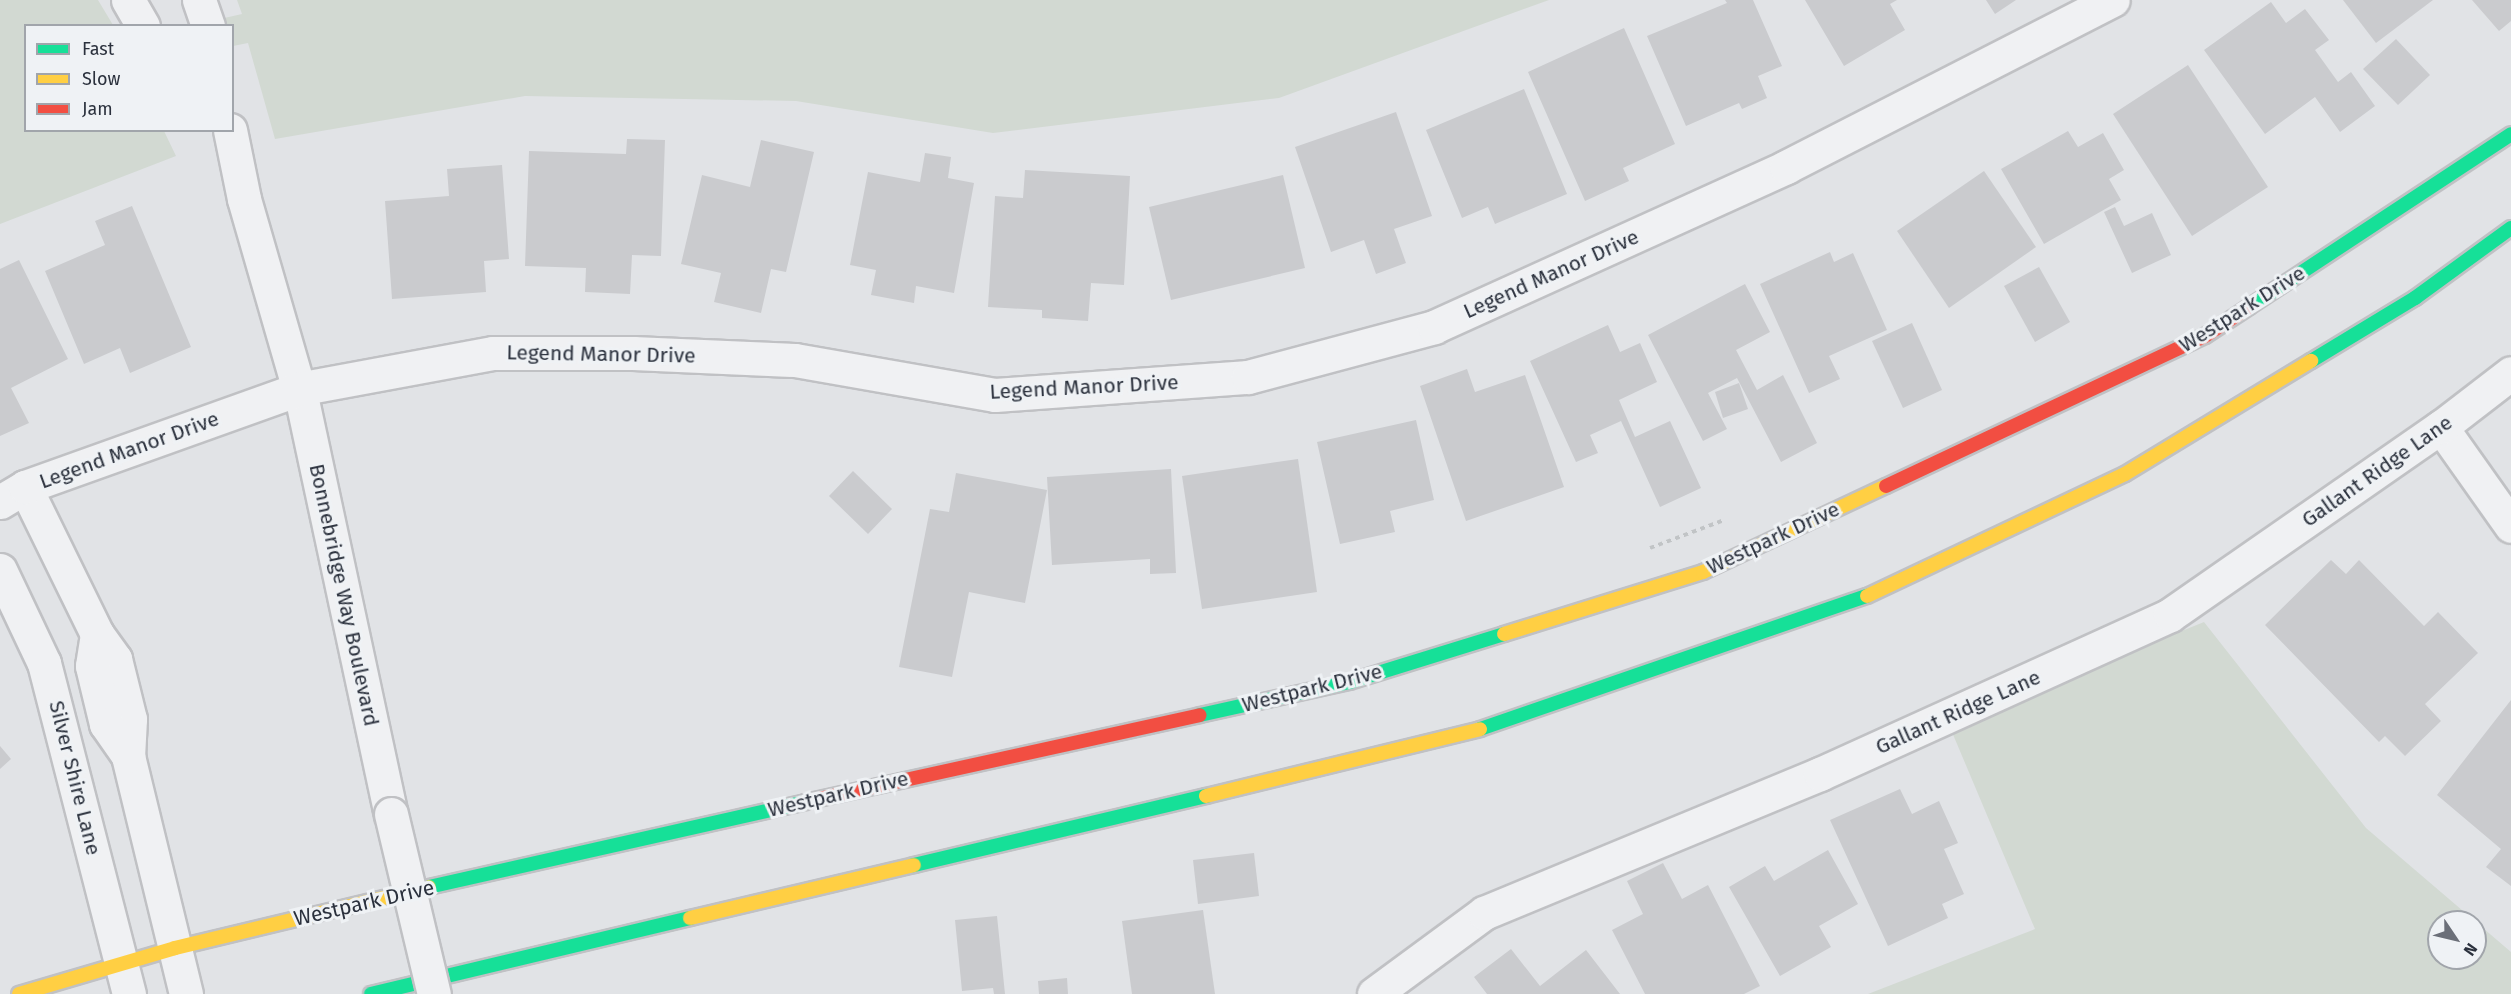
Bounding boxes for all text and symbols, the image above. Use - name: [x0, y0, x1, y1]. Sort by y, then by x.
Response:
- legend: [24, 24, 234, 132]
- text: Fast: [82, 38, 114, 60]
- text: Slow: [82, 68, 120, 90]
- text: Jam: [82, 98, 113, 120]
- street label: Legend Manor Drive: [1460, 224, 1642, 324]
- street label: Westpark Drive: [2175, 260, 2309, 358]
- street label: Legend Manor Drive: [506, 340, 696, 368]
- street label: Legend Manor Drive: [989, 369, 1179, 405]
- street label: Legend Manor Drive: [36, 406, 222, 494]
- street label: Gallant Ridge Lane: [2297, 410, 2457, 532]
- street label: Bonnebridge Way Boulevard: [304, 462, 384, 728]
- street label: Westpark Drive: [1703, 496, 1843, 580]
- street label: Westpark Drive: [1239, 658, 1385, 718]
- street label: Gallant Ridge Lane: [1872, 664, 2044, 760]
- street label: Silver Shire Lane: [44, 698, 106, 858]
- street label: Westpark Drive: [765, 766, 911, 822]
- street label: Westpark Drive: [291, 875, 437, 931]
- north arrow: [2427, 910, 2487, 970]
- text: N: [2460, 940, 2481, 959]

